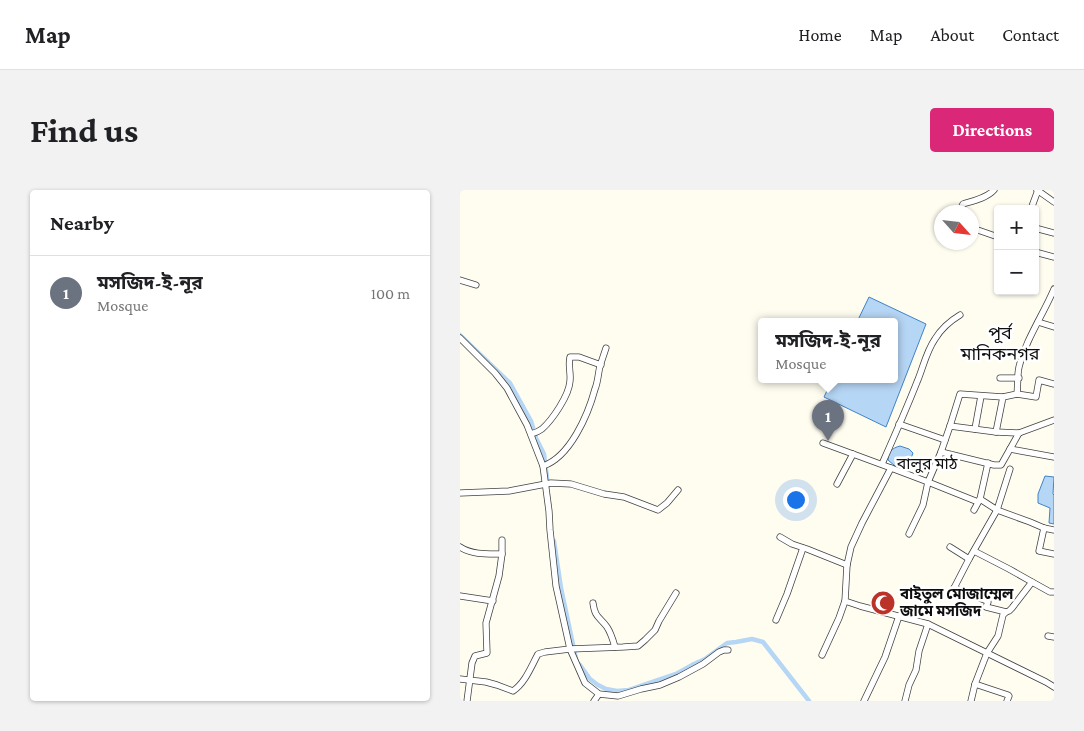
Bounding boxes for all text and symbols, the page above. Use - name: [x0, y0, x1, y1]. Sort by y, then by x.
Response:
- text: Map: [25, 21, 71, 48]
- text: Home: [799, 25, 842, 45]
- text: Map: [870, 25, 902, 45]
- text: About: [930, 25, 974, 45]
- text: Contact: [1002, 25, 1059, 45]
- button: Directions: [930, 108, 1054, 152]
- text: Find us: [30, 111, 138, 150]
- north arrow: [934, 205, 979, 250]
- map controls: [994, 205, 1039, 295]
- button: +: [994, 205, 1039, 250]
- text: Nearby: [50, 211, 114, 235]
- button: −: [994, 250, 1039, 295]
- text: মসজিদ-ই-নূর: [97, 272, 203, 293]
- text: 1: [63, 285, 69, 302]
- text: 100 m: [371, 285, 410, 302]
- text: Mosque: [97, 297, 148, 314]
- popup: [758, 318, 898, 383]
- district label: পূর্ব মানিকনগর: [959, 322, 1040, 364]
- text: মসজিদ-ই-নূর: [775, 330, 881, 351]
- text: Mosque: [775, 355, 826, 372]
- pin: 1: [812, 400, 844, 441]
- district label: বালুর মাঠ: [896, 454, 958, 473]
- your location: [783, 487, 809, 513]
- place label: বাইতুল মোজাম্মেল জামে মসজিদ: [899, 585, 1014, 619]
- mosque icon: বাইতুল মোজাম্মেল জামে মসজিদ: [870, 590, 896, 616]

